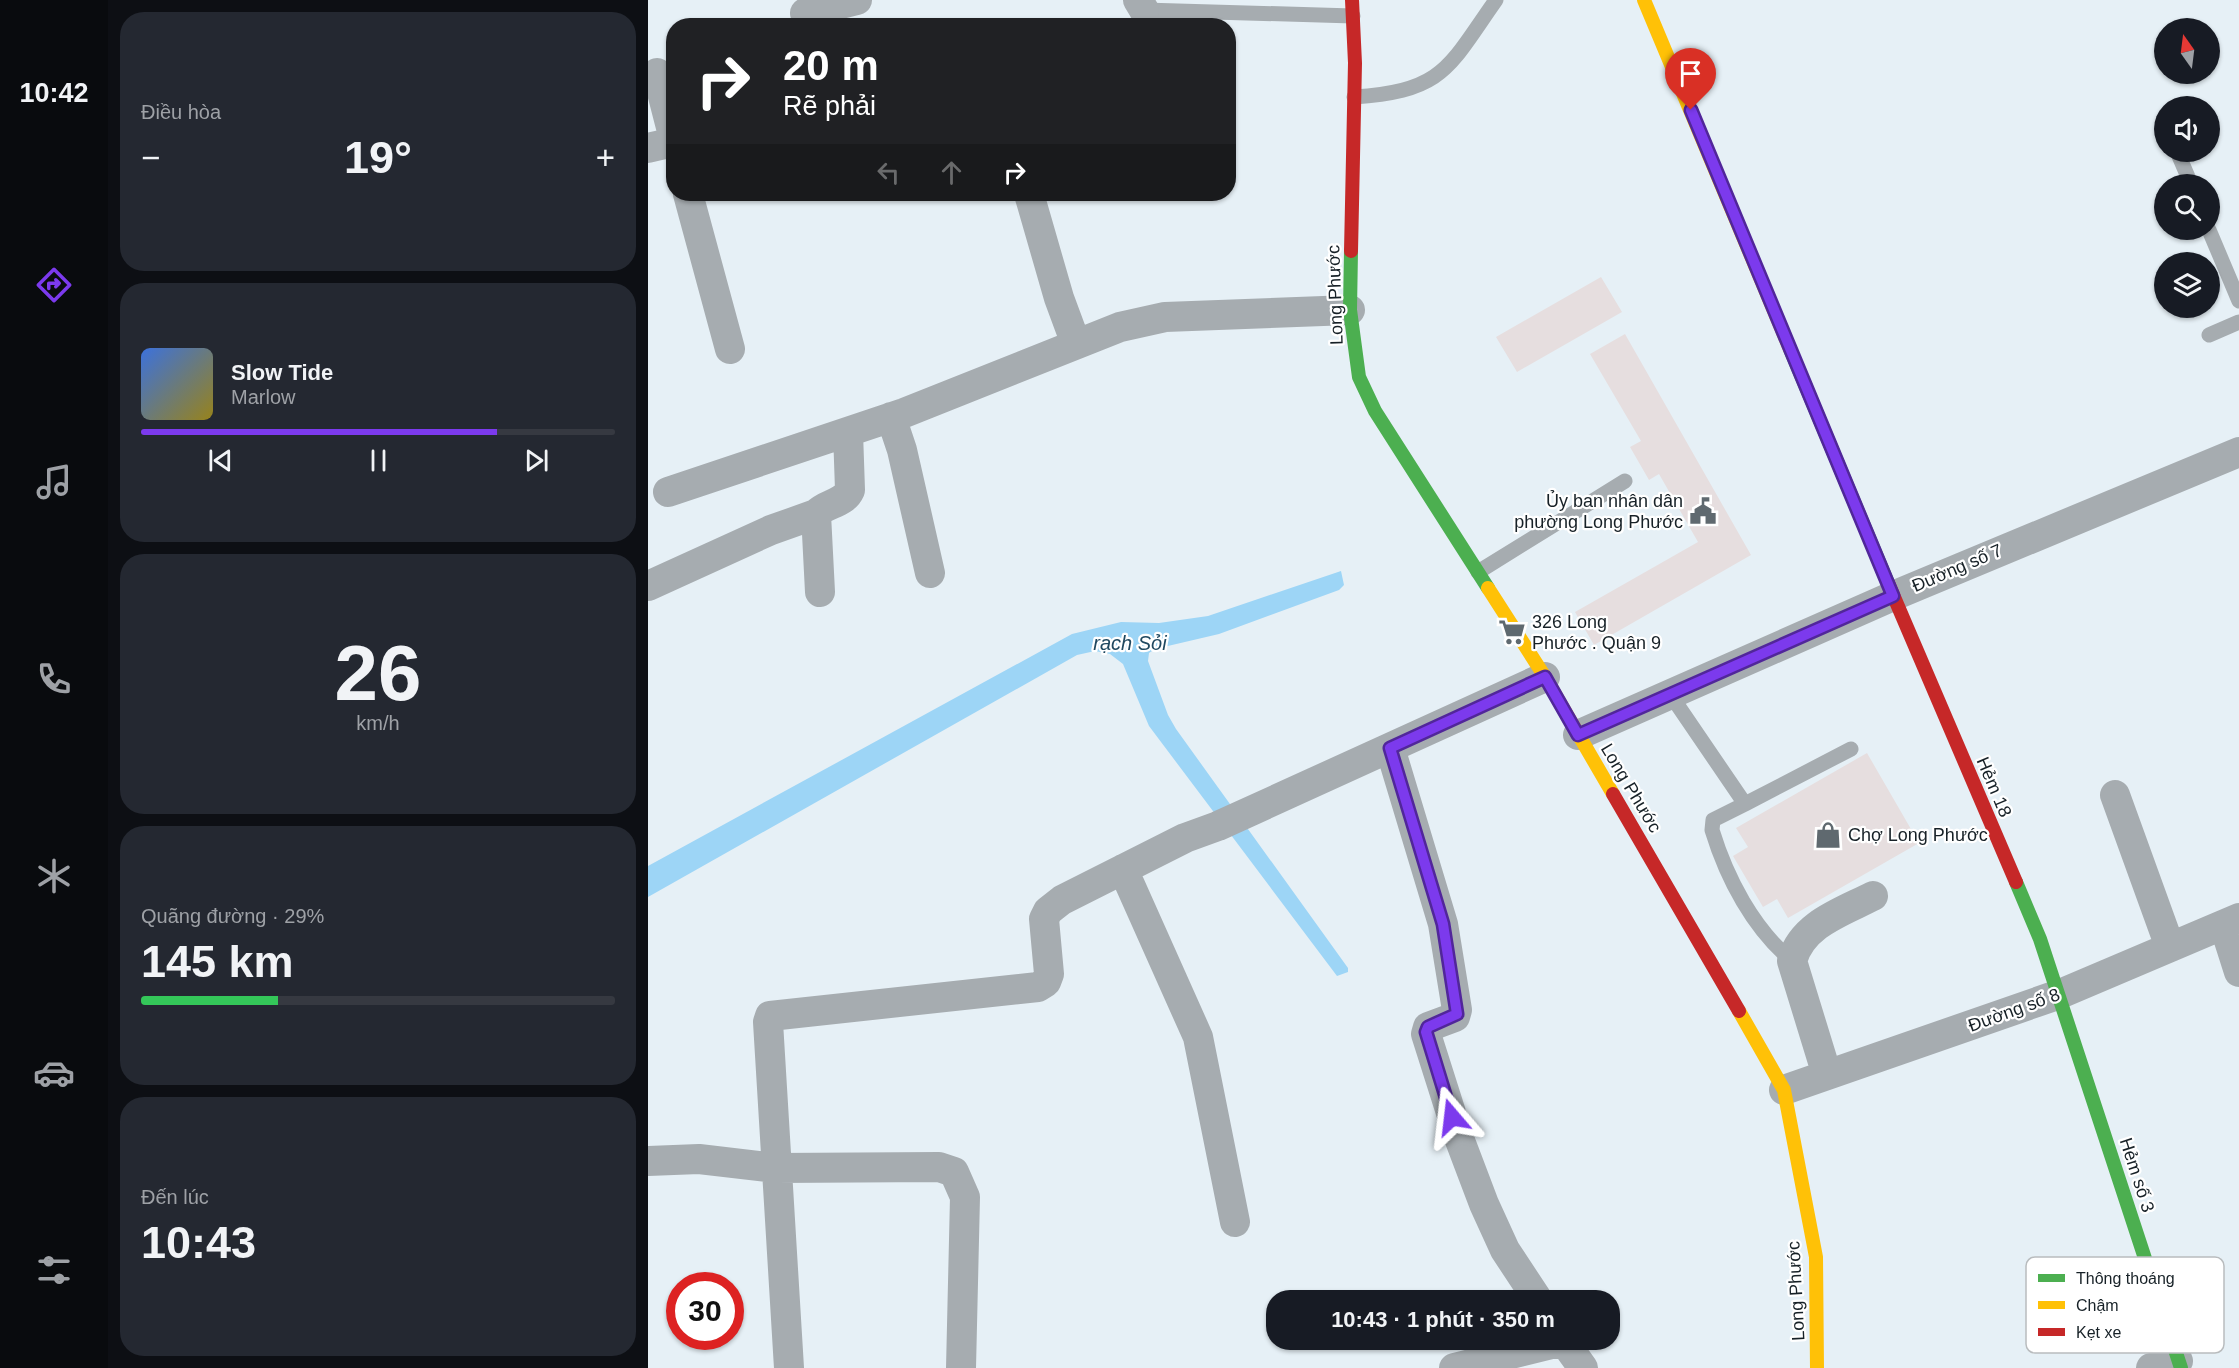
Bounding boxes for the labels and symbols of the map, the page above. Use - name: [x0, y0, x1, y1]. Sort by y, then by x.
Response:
- north arrow: [2154, 18, 2220, 84]
- pin: [1665, 48, 1716, 110]
- street label: Long Phước: [1323, 245, 1347, 345]
- place label: Ủy ban nhân dân phường Long Phước: [1514, 490, 1683, 532]
- public building icon: Ủy ban nhân dân phường Long Phước: [1688, 496, 1718, 526]
- street label: Đường số 7: [1909, 540, 2005, 596]
- place label: 326 Long Phước . Quận 9: [1532, 612, 1661, 653]
- supermarket icon: 326 Long Phước . Quận 9: [1497, 617, 1527, 647]
- water label: rạch Sỏi: [1093, 632, 1167, 654]
- street label: Long Phước: [1597, 740, 1665, 836]
- street label: Hẻm 18: [1972, 754, 2016, 820]
- shop icon: Chợ Long Phước: [1813, 820, 1843, 850]
- place label: Chợ Long Phước: [1848, 825, 1988, 845]
- street label: Đường số 8: [1966, 984, 2062, 1036]
- position arrow: [1420, 1085, 1484, 1149]
- street label: Hẻm số 3: [2116, 1135, 2158, 1215]
- street label: Long Phước: [1783, 1241, 1809, 1341]
- legend: [2026, 1257, 2224, 1353]
- text: Thông thoáng: [2076, 1270, 2175, 1287]
- speed limit sign: 30: [666, 1272, 744, 1350]
- text: Chậm: [2076, 1297, 2119, 1314]
- text: Kẹt xe: [2076, 1324, 2121, 1341]

